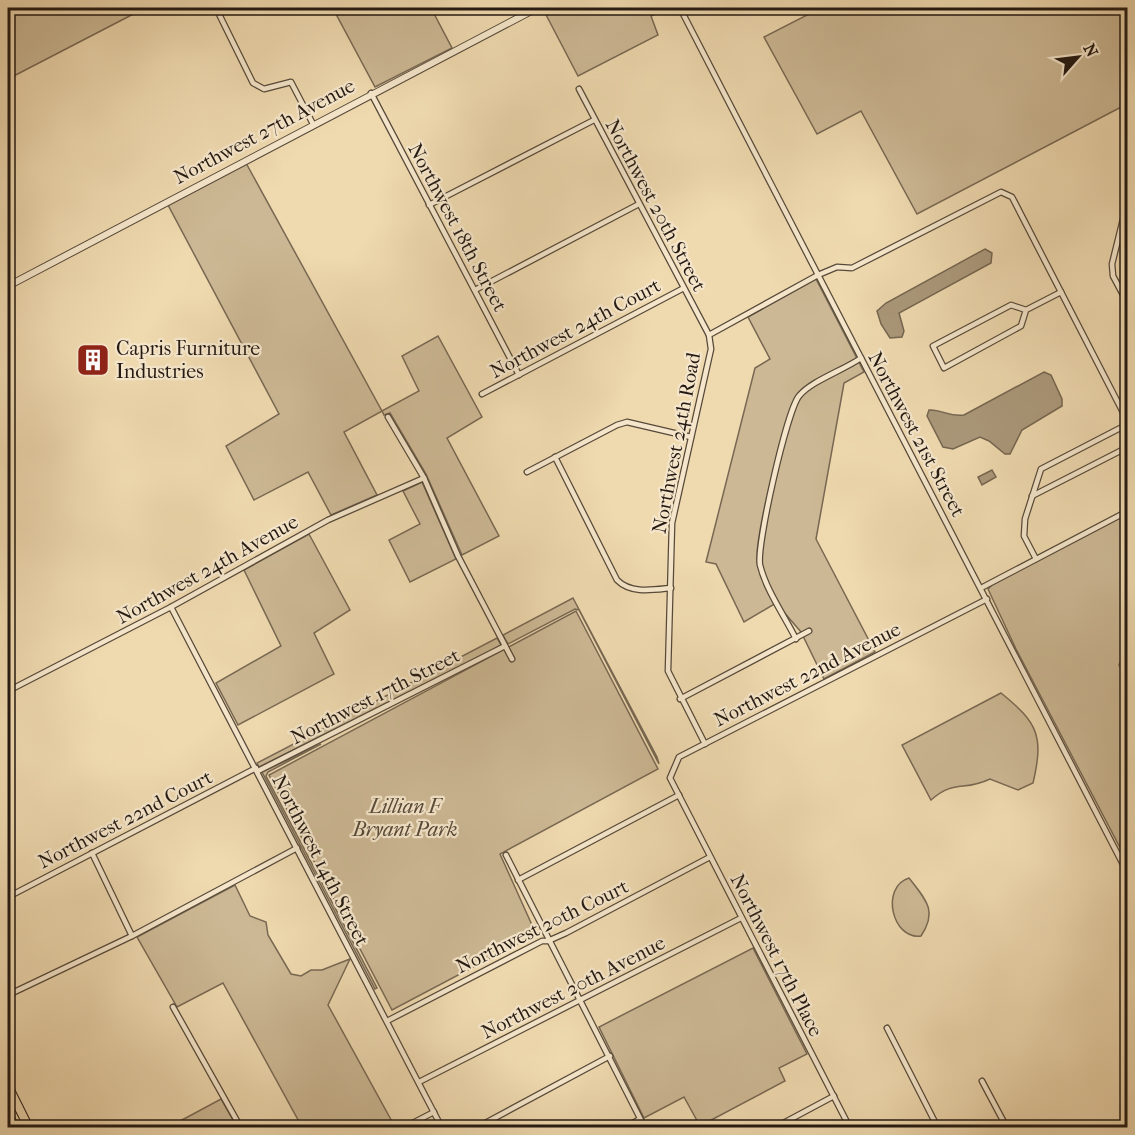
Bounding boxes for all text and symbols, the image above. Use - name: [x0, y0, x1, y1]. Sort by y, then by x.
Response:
- north arrow: [1048, 27, 1108, 87]
- text: N: [1080, 40, 1102, 61]
- street label: Northwest 27th Avenue: [170, 74, 359, 189]
- street label: Northwest 20th Street: [600, 115, 711, 295]
- street label: Northwest 18th Street: [403, 139, 512, 315]
- street label: Northwest 24th Court: [486, 274, 664, 383]
- place label: Capris Furniture Industries: [116, 337, 260, 383]
- building icon: Capris Furniture Industries: [75, 342, 111, 378]
- street label: Northwest 21st Street: [863, 348, 970, 521]
- street label: Northwest 24th Road: [648, 350, 706, 536]
- street label: Northwest 24th Avenue: [113, 510, 302, 629]
- street label: Northwest 22nd Avenue: [710, 617, 904, 732]
- street label: Northwest 17th Street: [287, 644, 464, 749]
- street label: Northwest 22nd Court: [34, 766, 216, 873]
- street label: Northwest 14th Street: [267, 771, 374, 950]
- park label: Lillian F Bryant Park: [351, 795, 458, 841]
- street label: Northwest 17th Place: [726, 870, 828, 1041]
- street label: Northwest 20th Court: [452, 875, 632, 978]
- street label: Northwest 20th Avenue: [478, 931, 669, 1044]

